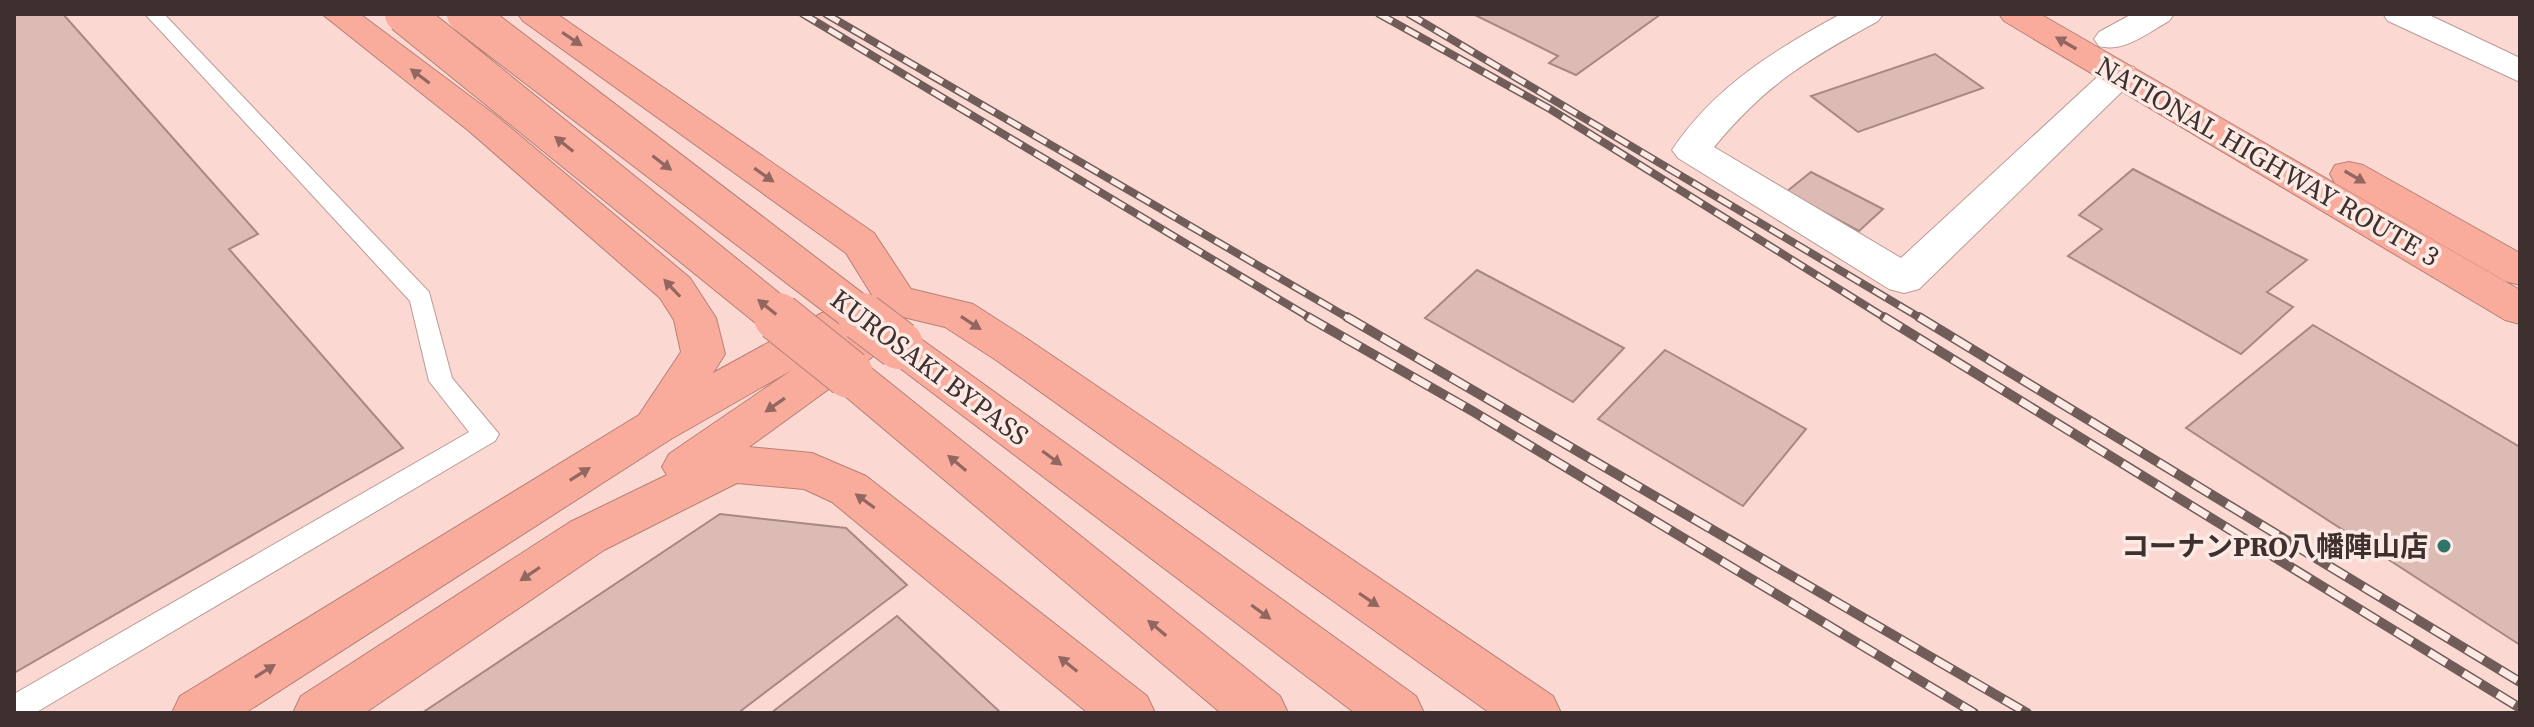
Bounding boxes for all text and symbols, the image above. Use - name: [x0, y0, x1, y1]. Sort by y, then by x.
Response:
- one-way arrow: [562, 31, 583, 46]
- one-way arrow: [2055, 36, 2077, 50]
- street label: NATIONAL HIGHWAY ROUTE 3: [2089, 47, 2447, 275]
- one-way arrow: [410, 68, 430, 84]
- one-way arrow: [555, 136, 575, 153]
- one-way arrow: [652, 155, 672, 171]
- one-way arrow: [753, 166, 774, 182]
- one-way arrow: [2344, 171, 2367, 184]
- one-way arrow: [664, 279, 682, 298]
- street label: KUROSAKI BYPASS: [823, 280, 1037, 454]
- one-way arrow: [757, 299, 777, 316]
- one-way arrow: [960, 316, 982, 330]
- one-way arrow: [764, 397, 785, 412]
- one-way arrow: [1041, 449, 1062, 465]
- one-way arrow: [947, 455, 967, 472]
- one-way arrow: [569, 467, 591, 481]
- one-way arrow: [855, 494, 876, 509]
- place label: コーナンPRO八幡陣山店: [2121, 527, 2428, 565]
- marker: コーナンPRO八幡陣山店: [2435, 537, 2453, 555]
- one-way arrow: [519, 566, 540, 581]
- one-way arrow: [1359, 592, 1380, 607]
- one-way arrow: [1250, 604, 1272, 620]
- one-way arrow: [1147, 620, 1167, 637]
- one-way arrow: [1058, 656, 1078, 673]
- one-way arrow: [254, 665, 276, 679]

